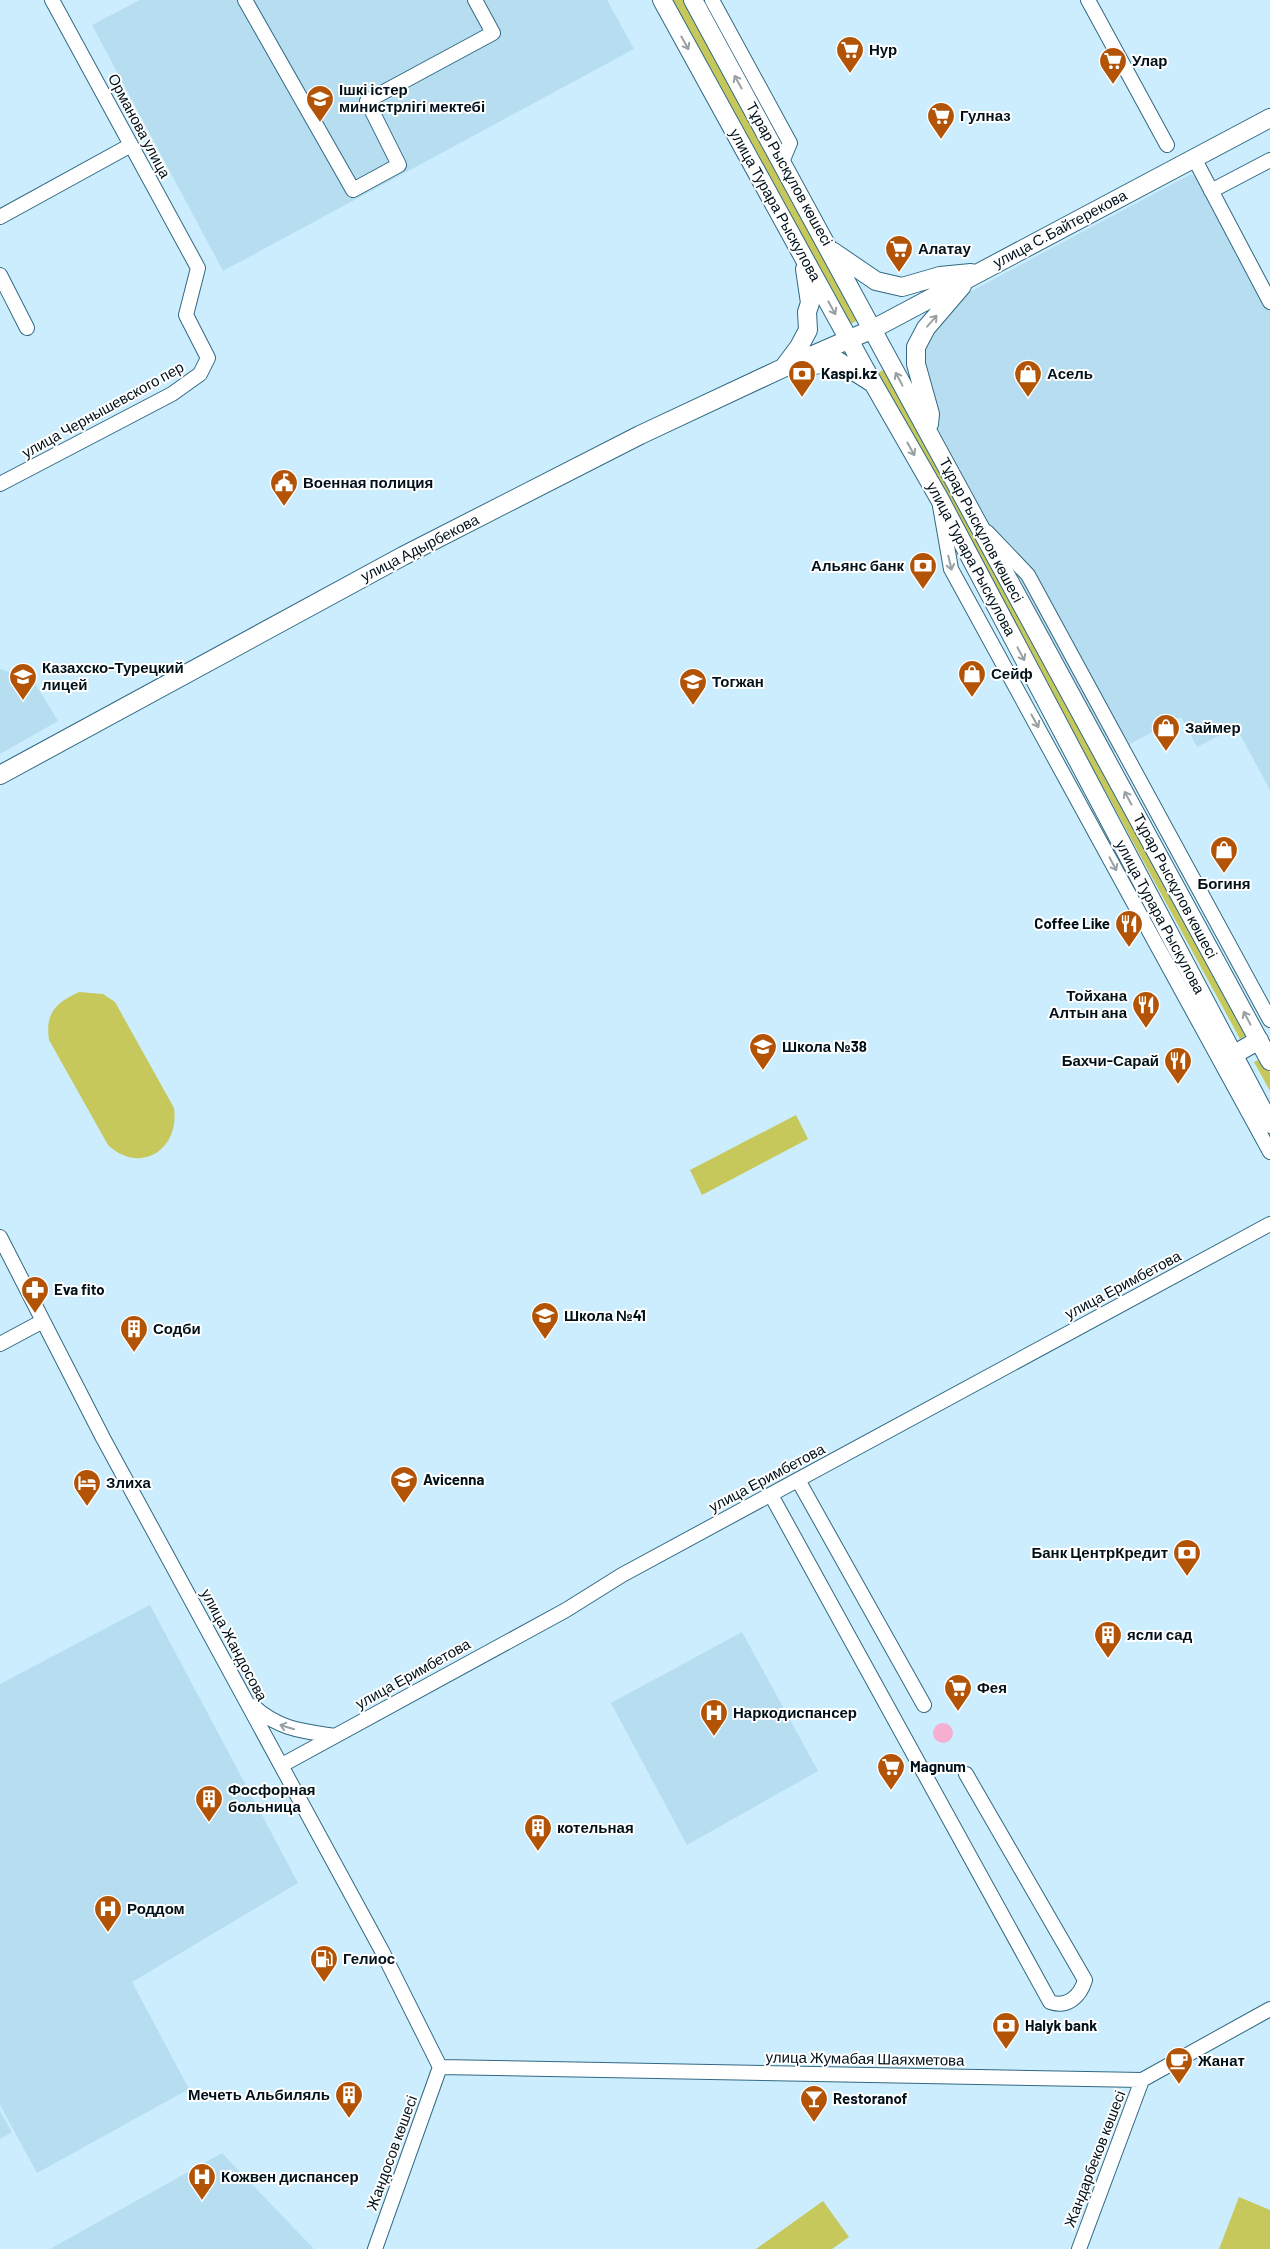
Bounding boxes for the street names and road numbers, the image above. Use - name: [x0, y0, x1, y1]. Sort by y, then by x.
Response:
- street label: Орманова улица: [105, 70, 175, 181]
- street label: Тұрар Рыскұлов көшесі: [743, 99, 837, 248]
- street label: улица Турара Рыскулова: [726, 125, 826, 285]
- street label: улица С.Байтерекова: [990, 185, 1130, 271]
- street label: улица Чернышевского пер: [19, 357, 186, 461]
- street label: Тұрар Рыскұлов көшесі: [936, 454, 1028, 605]
- street label: улица Турара Рыскулова: [924, 478, 1020, 639]
- street label: улица Адырбекова: [357, 509, 482, 585]
- street label: Тұрар Рыскұлов көшесі: [1130, 810, 1222, 961]
- street label: улица Турара Рыскулова: [1113, 836, 1209, 997]
- street label: улица Еримбетова: [1062, 1246, 1184, 1322]
- street label: улица Еримбетова: [706, 1439, 828, 1515]
- street label: улица Жандосова: [198, 1586, 272, 1704]
- street label: улица Еримбетова: [352, 1634, 474, 1712]
- street label: улица Жумабая Шаяхметова: [766, 2047, 965, 2069]
- street label: Жандарбеков көшесі: [1060, 2088, 1128, 2230]
- street label: Жандосов көшесі: [362, 2093, 420, 2213]

